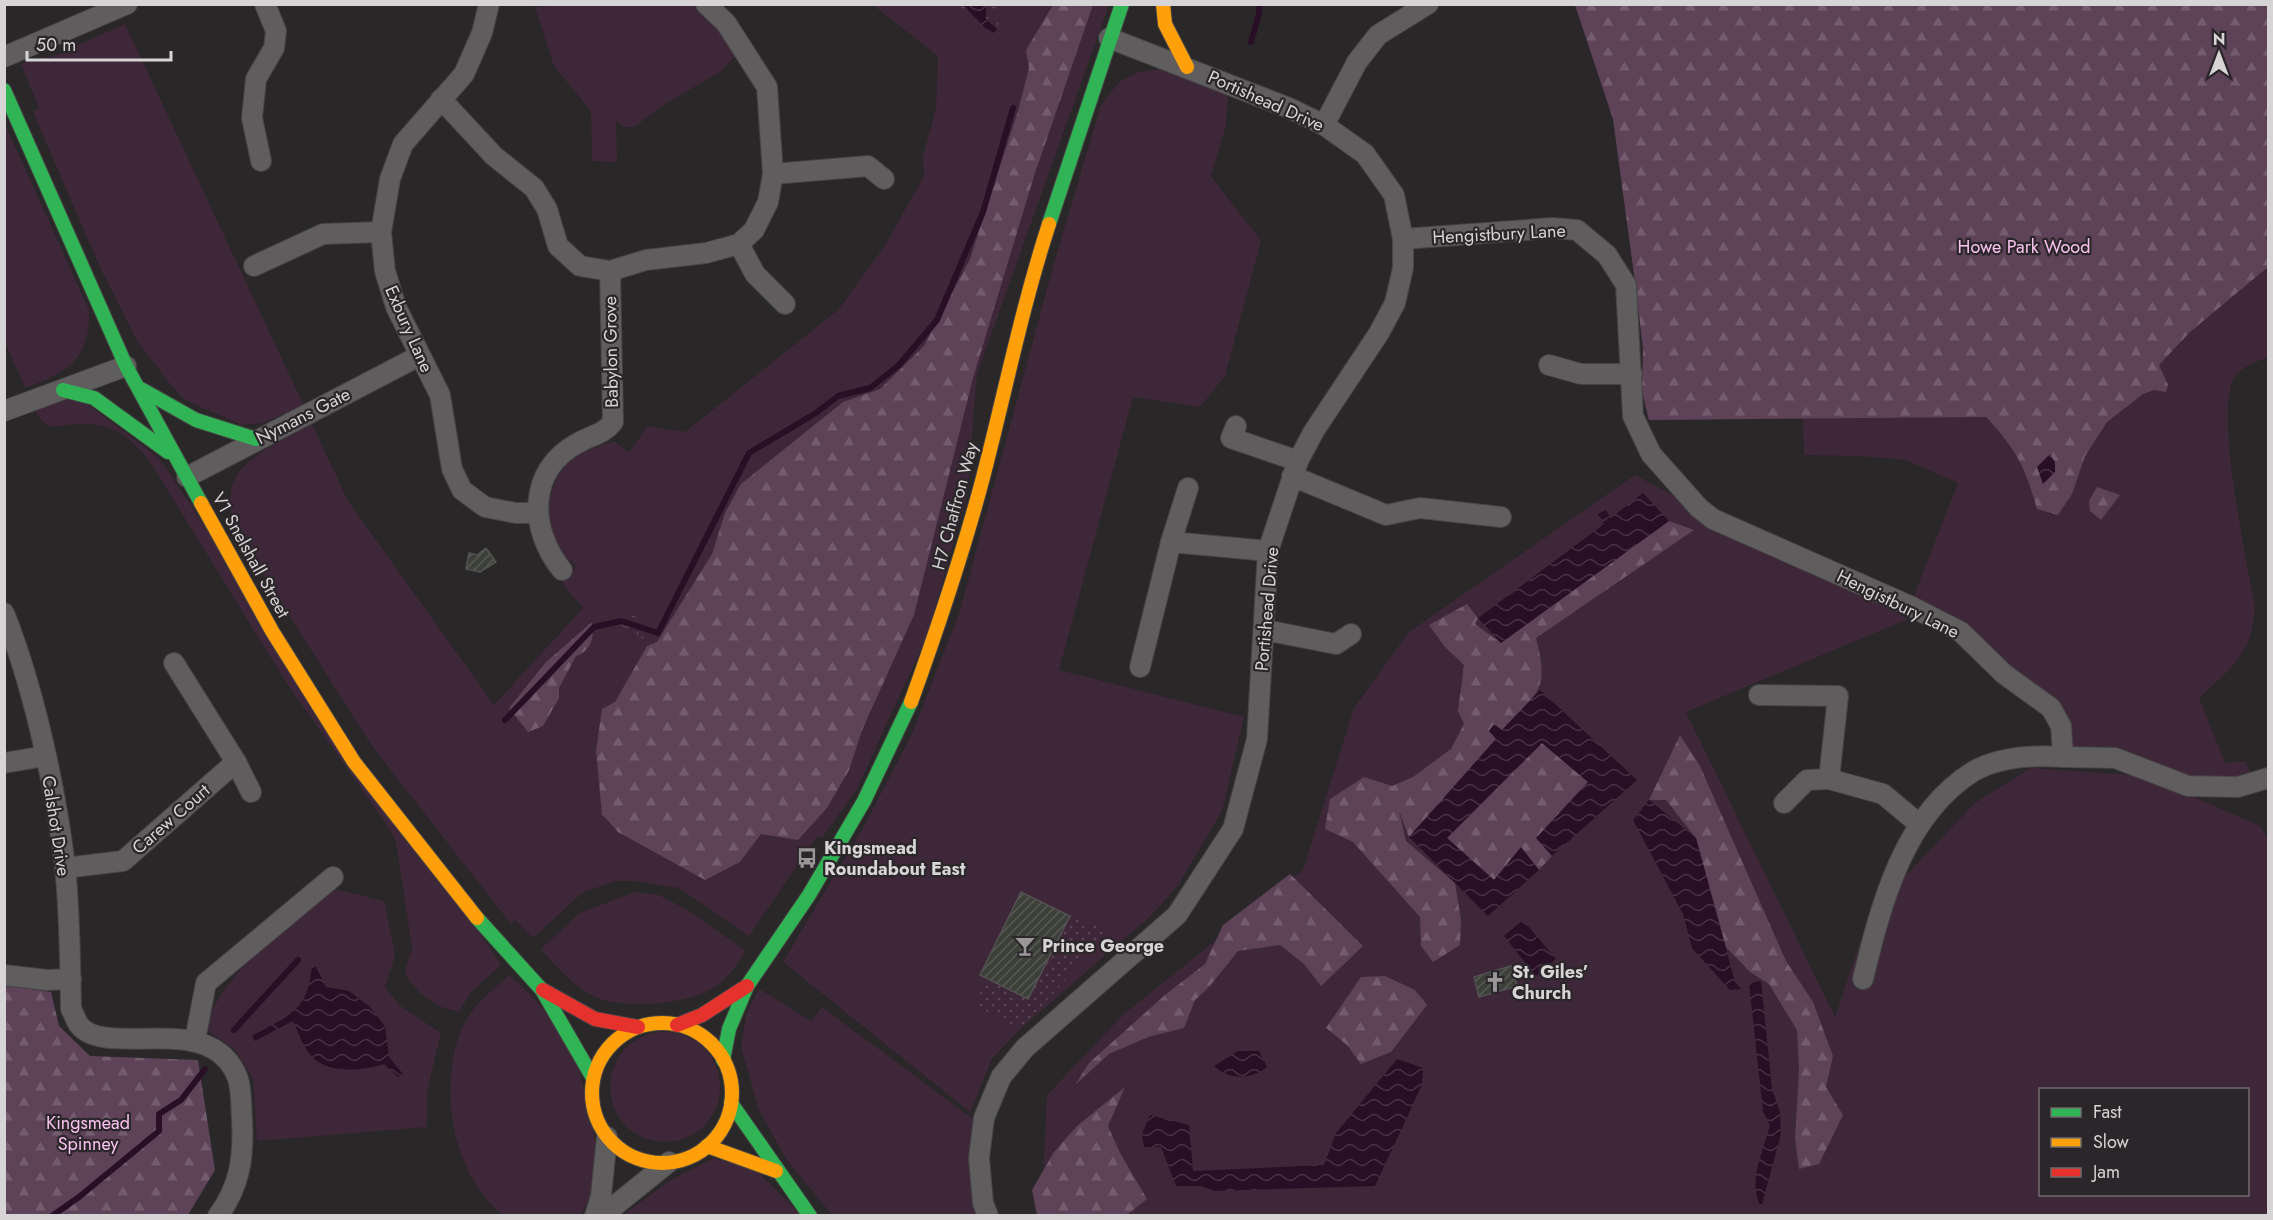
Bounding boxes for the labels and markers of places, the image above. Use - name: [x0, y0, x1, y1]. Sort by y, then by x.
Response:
- place label: Kingsmead Roundabout East: [824, 835, 966, 882]
- bus stop icon: Kingsmead Roundabout East: [795, 846, 819, 870]
- place label: Prince George: [1042, 933, 1164, 959]
- bar icon: Prince George: [1013, 934, 1037, 958]
- place label: St. Giles’ Church: [1512, 959, 1589, 1006]
- church icon: St. Giles’ Church: [1483, 970, 1507, 994]

